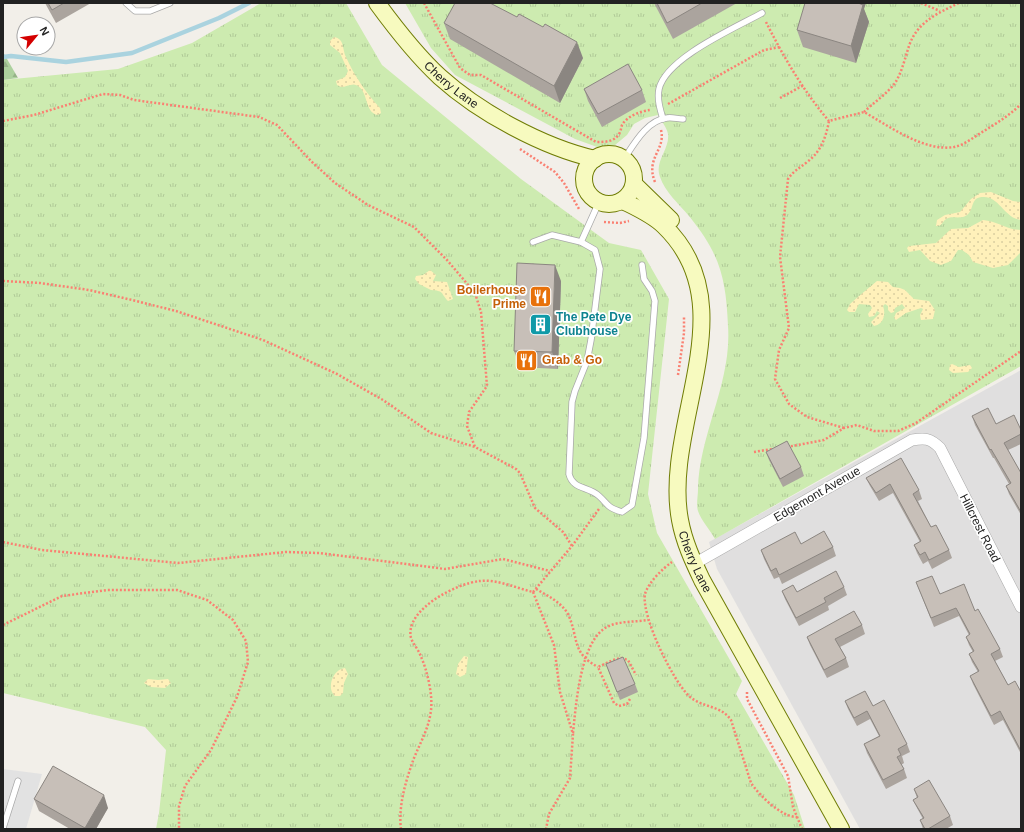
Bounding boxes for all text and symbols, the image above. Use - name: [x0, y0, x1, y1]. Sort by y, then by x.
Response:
- north arrow: [16, 16, 56, 56]
- text: N: [38, 25, 52, 38]
- street label: Cherry Lane: [421, 59, 481, 111]
- place label: Boilerhouse Prime: [457, 283, 526, 311]
- restaurant icon: Boilerhouse Prime: [528, 284, 554, 310]
- place label: The Pete Dye Clubhouse: [556, 310, 632, 338]
- building icon: The Pete Dye Clubhouse: [527, 311, 553, 337]
- restaurant icon: Grab & Go: [514, 347, 540, 373]
- place label: Grab & Go: [542, 353, 602, 367]
- street label: Edgemont Avenue: [771, 463, 863, 525]
- street label: Hillcrest Road: [957, 492, 1003, 564]
- street label: Cherry Lane: [676, 529, 715, 595]

